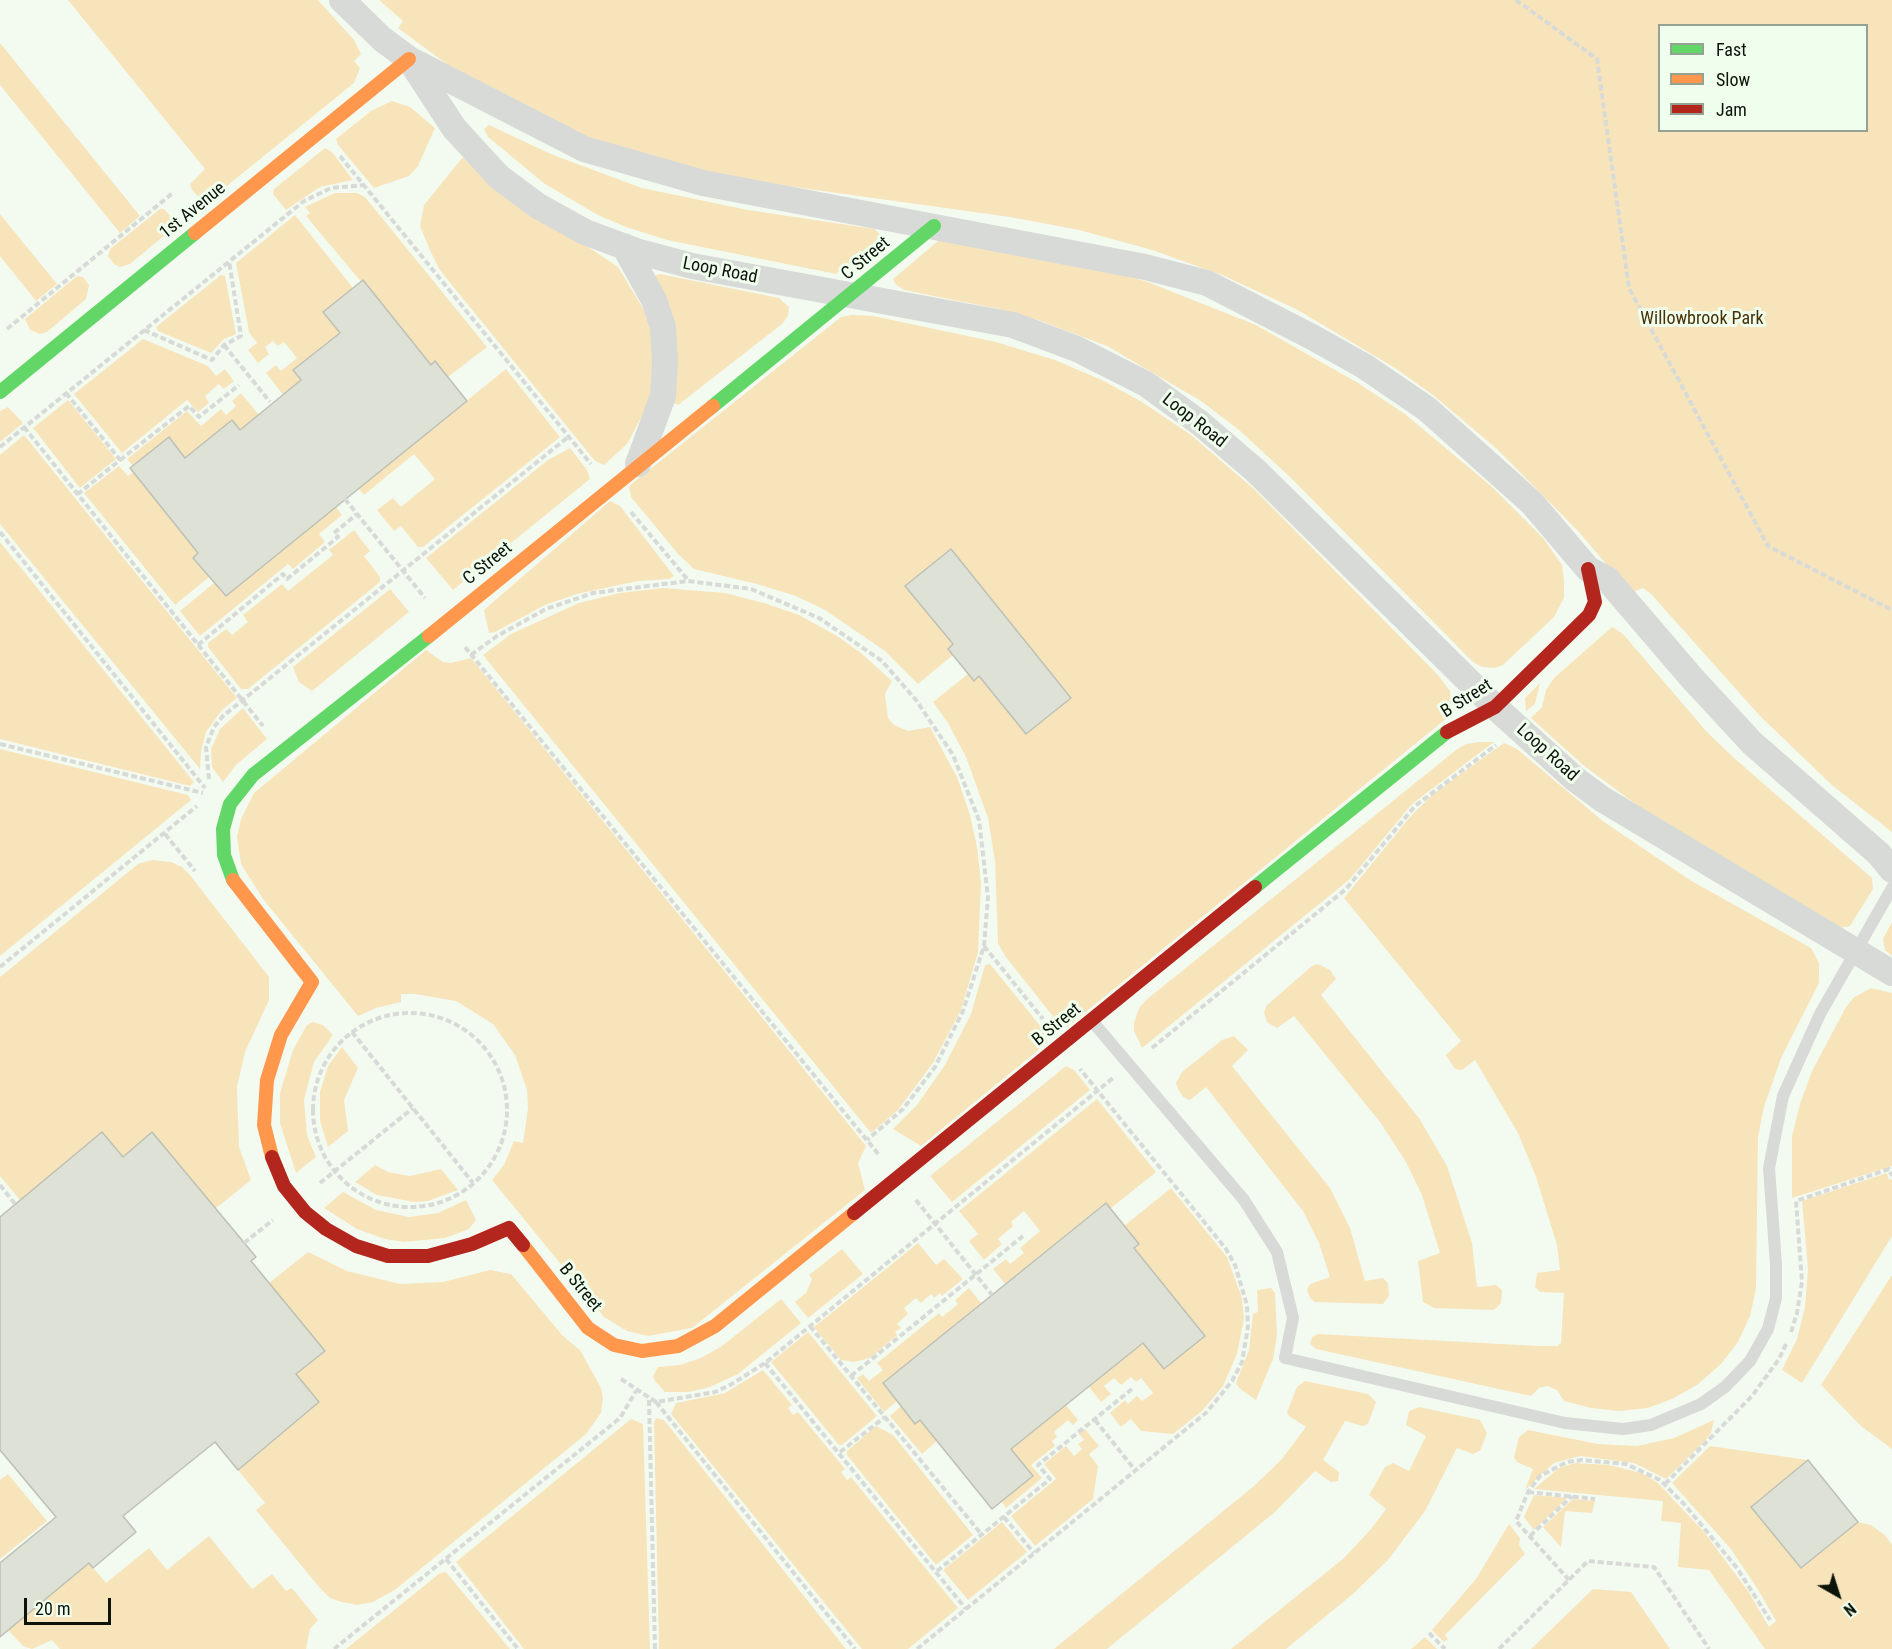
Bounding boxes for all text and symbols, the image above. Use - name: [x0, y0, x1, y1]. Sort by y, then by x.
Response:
- legend: [1658, 24, 1868, 132]
- text: Fast: [1716, 39, 1747, 60]
- text: Slow: [1716, 69, 1750, 90]
- text: Jam: [1716, 99, 1747, 120]
- street label: 1st Avenue: [156, 178, 230, 244]
- street label: C Street: [837, 233, 895, 285]
- street label: Loop Road: [681, 253, 759, 289]
- park label: Willowbrook Park: [1640, 308, 1764, 330]
- street label: Loop Road: [1157, 389, 1231, 453]
- street label: C Street: [459, 538, 517, 590]
- street label: B Street: [1437, 675, 1497, 723]
- street label: Loop Road: [1512, 720, 1582, 786]
- street label: B Street: [1028, 999, 1086, 1051]
- street label: B Street: [554, 1259, 606, 1317]
- north arrow: [1808, 1565, 1868, 1625]
- scale bar: [27, 1586, 114, 1624]
- text: 20 m: [35, 1598, 70, 1619]
- text: N: [1840, 1599, 1859, 1620]

